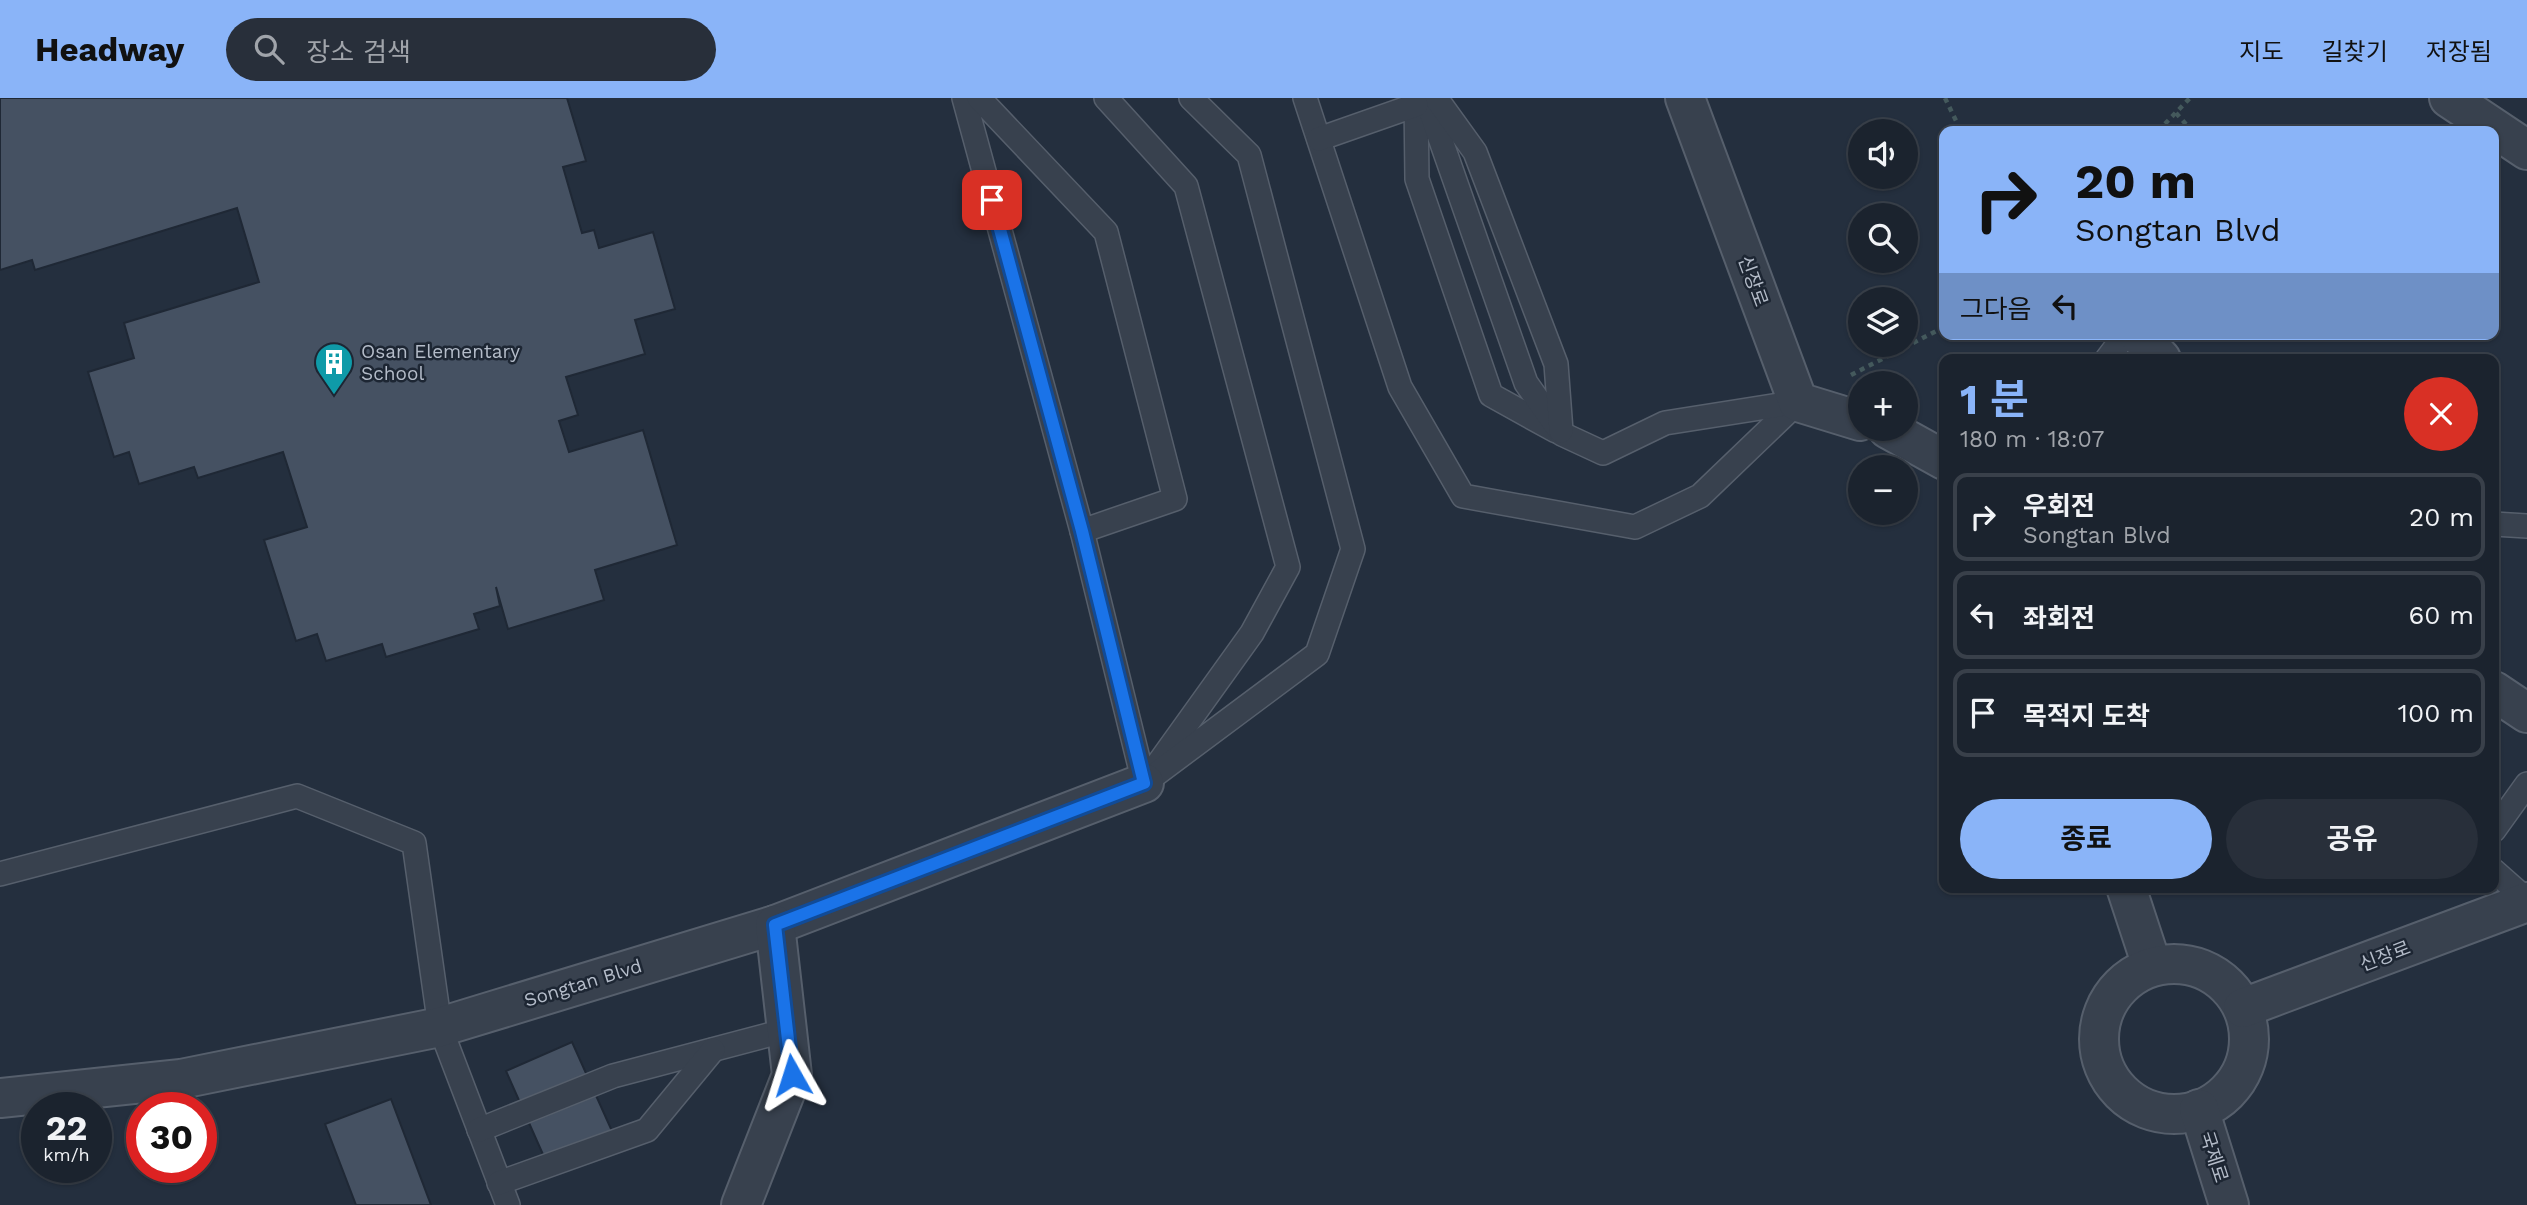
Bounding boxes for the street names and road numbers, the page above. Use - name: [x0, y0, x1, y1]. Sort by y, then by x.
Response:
- street label: 신장로: [1733, 252, 1773, 310]
- street label: 신장로: [2356, 936, 2414, 976]
- street label: Songtan Blvd: [521, 954, 645, 1012]
- street label: 국제로: [2195, 1129, 2233, 1185]

